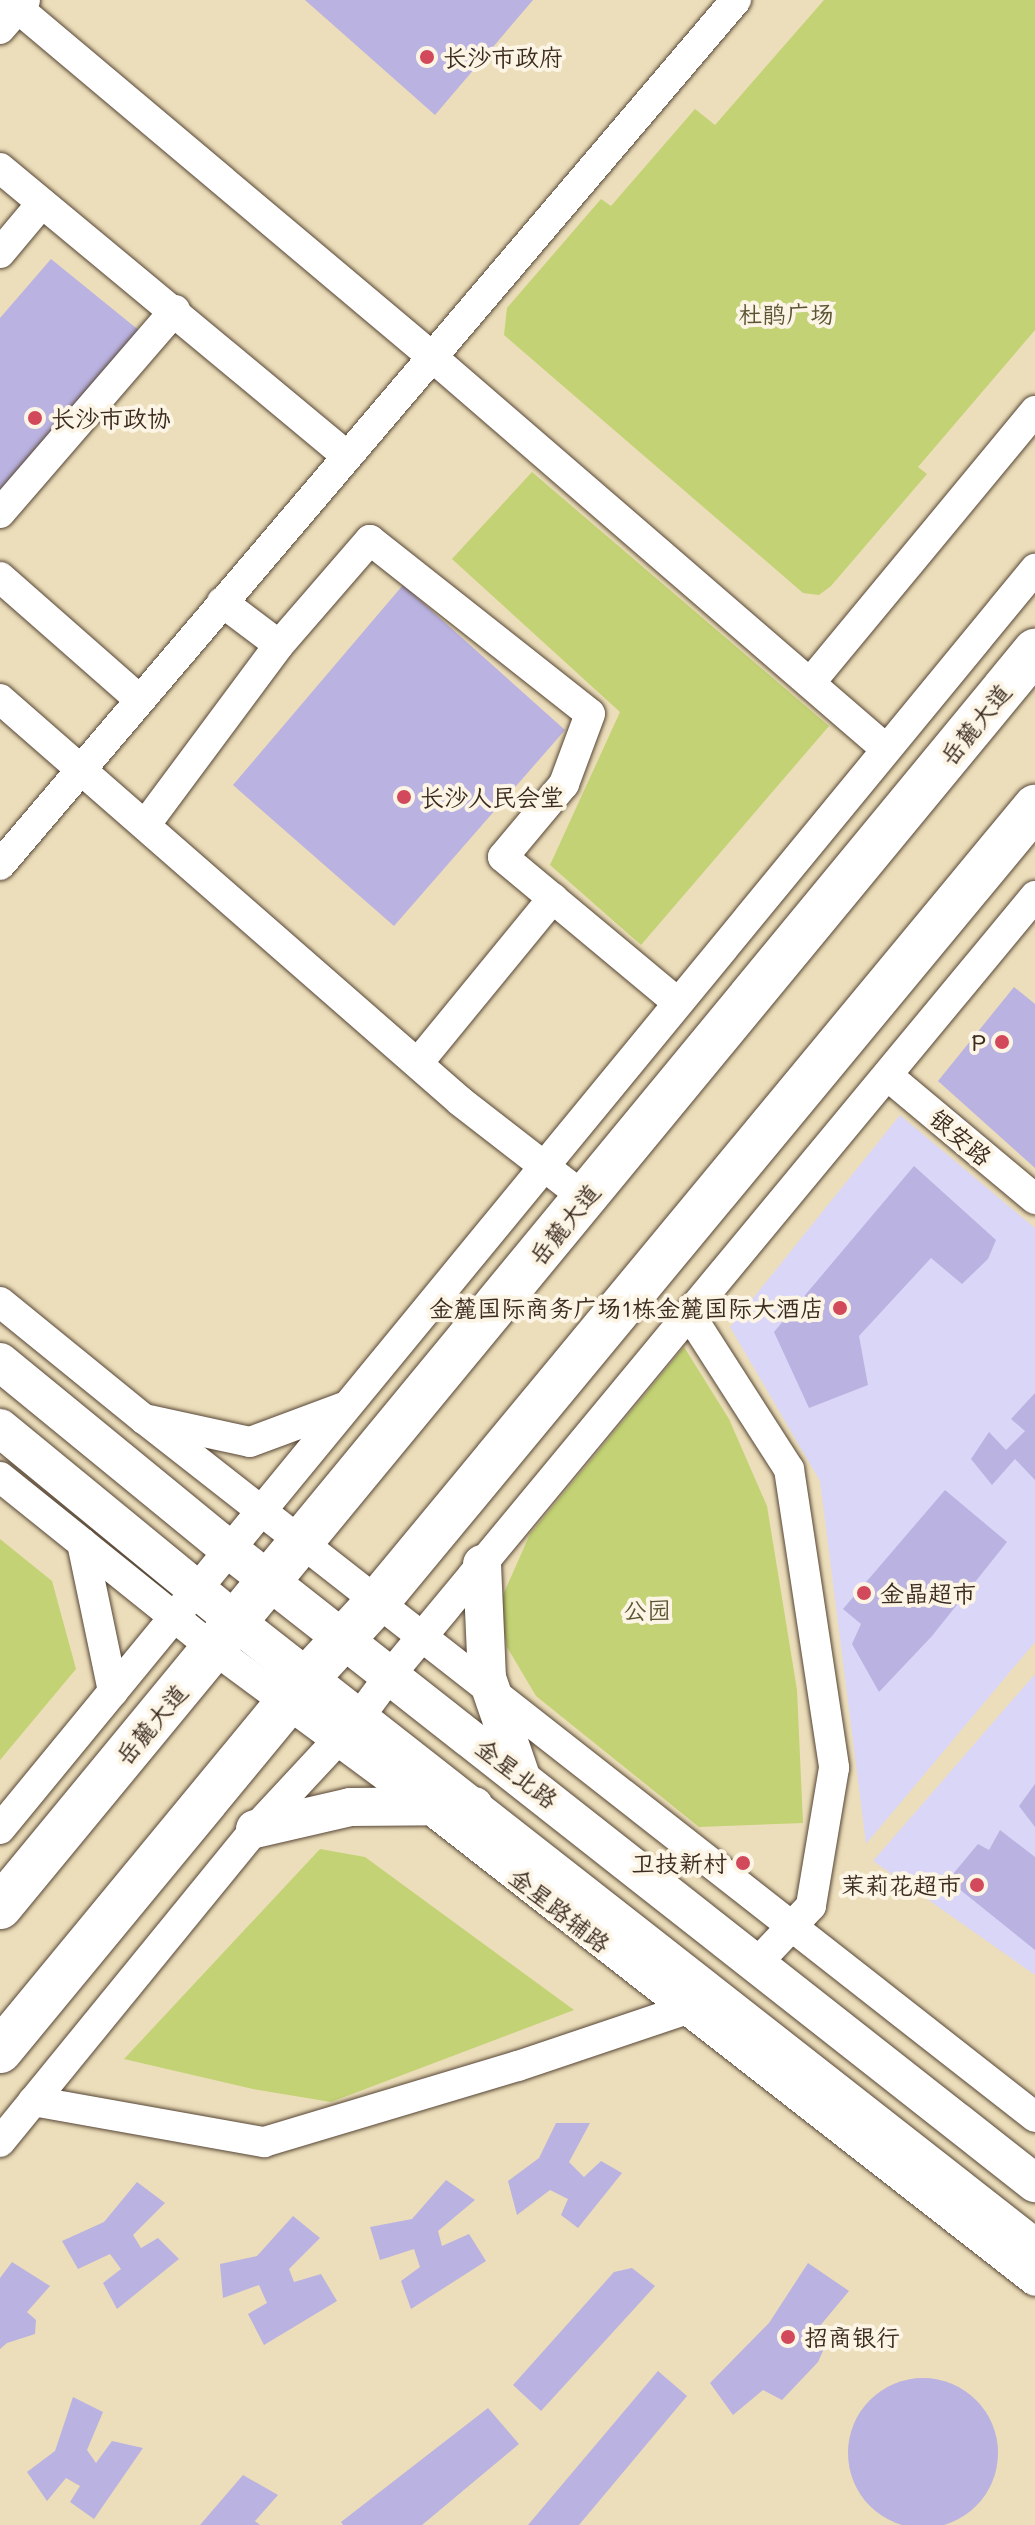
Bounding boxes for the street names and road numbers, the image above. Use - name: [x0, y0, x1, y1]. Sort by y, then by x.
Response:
- street label: 岳麓大道: [934, 678, 1016, 770]
- street label: 银安路: [924, 1103, 998, 1171]
- street label: 岳麓大道: [523, 1178, 605, 1270]
- street label: 岳麓大道: [109, 1678, 193, 1770]
- street label: 金星北路: [470, 1732, 564, 1814]
- street label: 金星路辅路: [504, 1862, 616, 1958]

